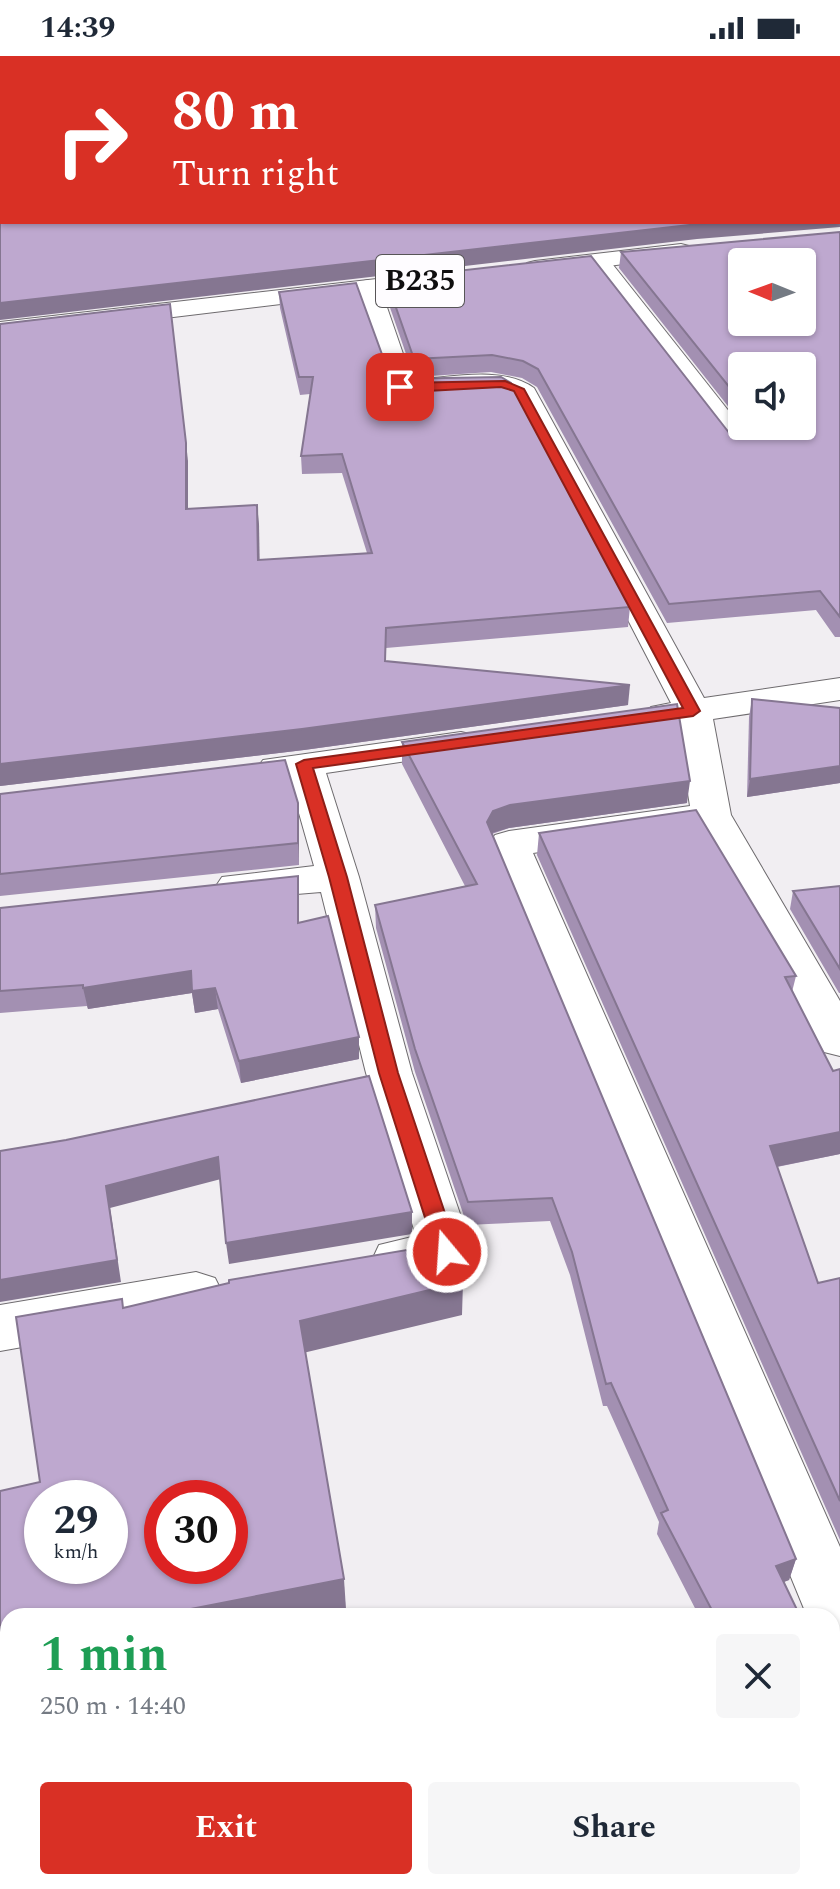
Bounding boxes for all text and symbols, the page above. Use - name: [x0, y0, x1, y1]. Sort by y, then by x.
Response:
- text: 14:39: [40, 5, 115, 51]
- text: 80 m: [172, 70, 299, 155]
- icon: right: [40, 88, 144, 192]
- text: Turn right: [172, 147, 339, 202]
- north arrow: [728, 248, 816, 336]
- map controls: [728, 248, 816, 440]
- road number: B235: [376, 255, 464, 307]
- button: sound: [728, 352, 816, 440]
- pin: [366, 353, 434, 421]
- icon: arrive: [378, 365, 422, 409]
- position arrow: [405, 1210, 489, 1294]
- speed limit sign: 30: [144, 1480, 248, 1584]
- text: 29: [54, 1491, 98, 1552]
- text: km/h: [54, 1537, 99, 1567]
- text: 1 min: [40, 1619, 168, 1692]
- button: close: [716, 1634, 800, 1718]
- text: 250 m · 14:40: [40, 1686, 186, 1726]
- button: Exit: [40, 1782, 412, 1874]
- button: Share: [428, 1782, 800, 1874]

